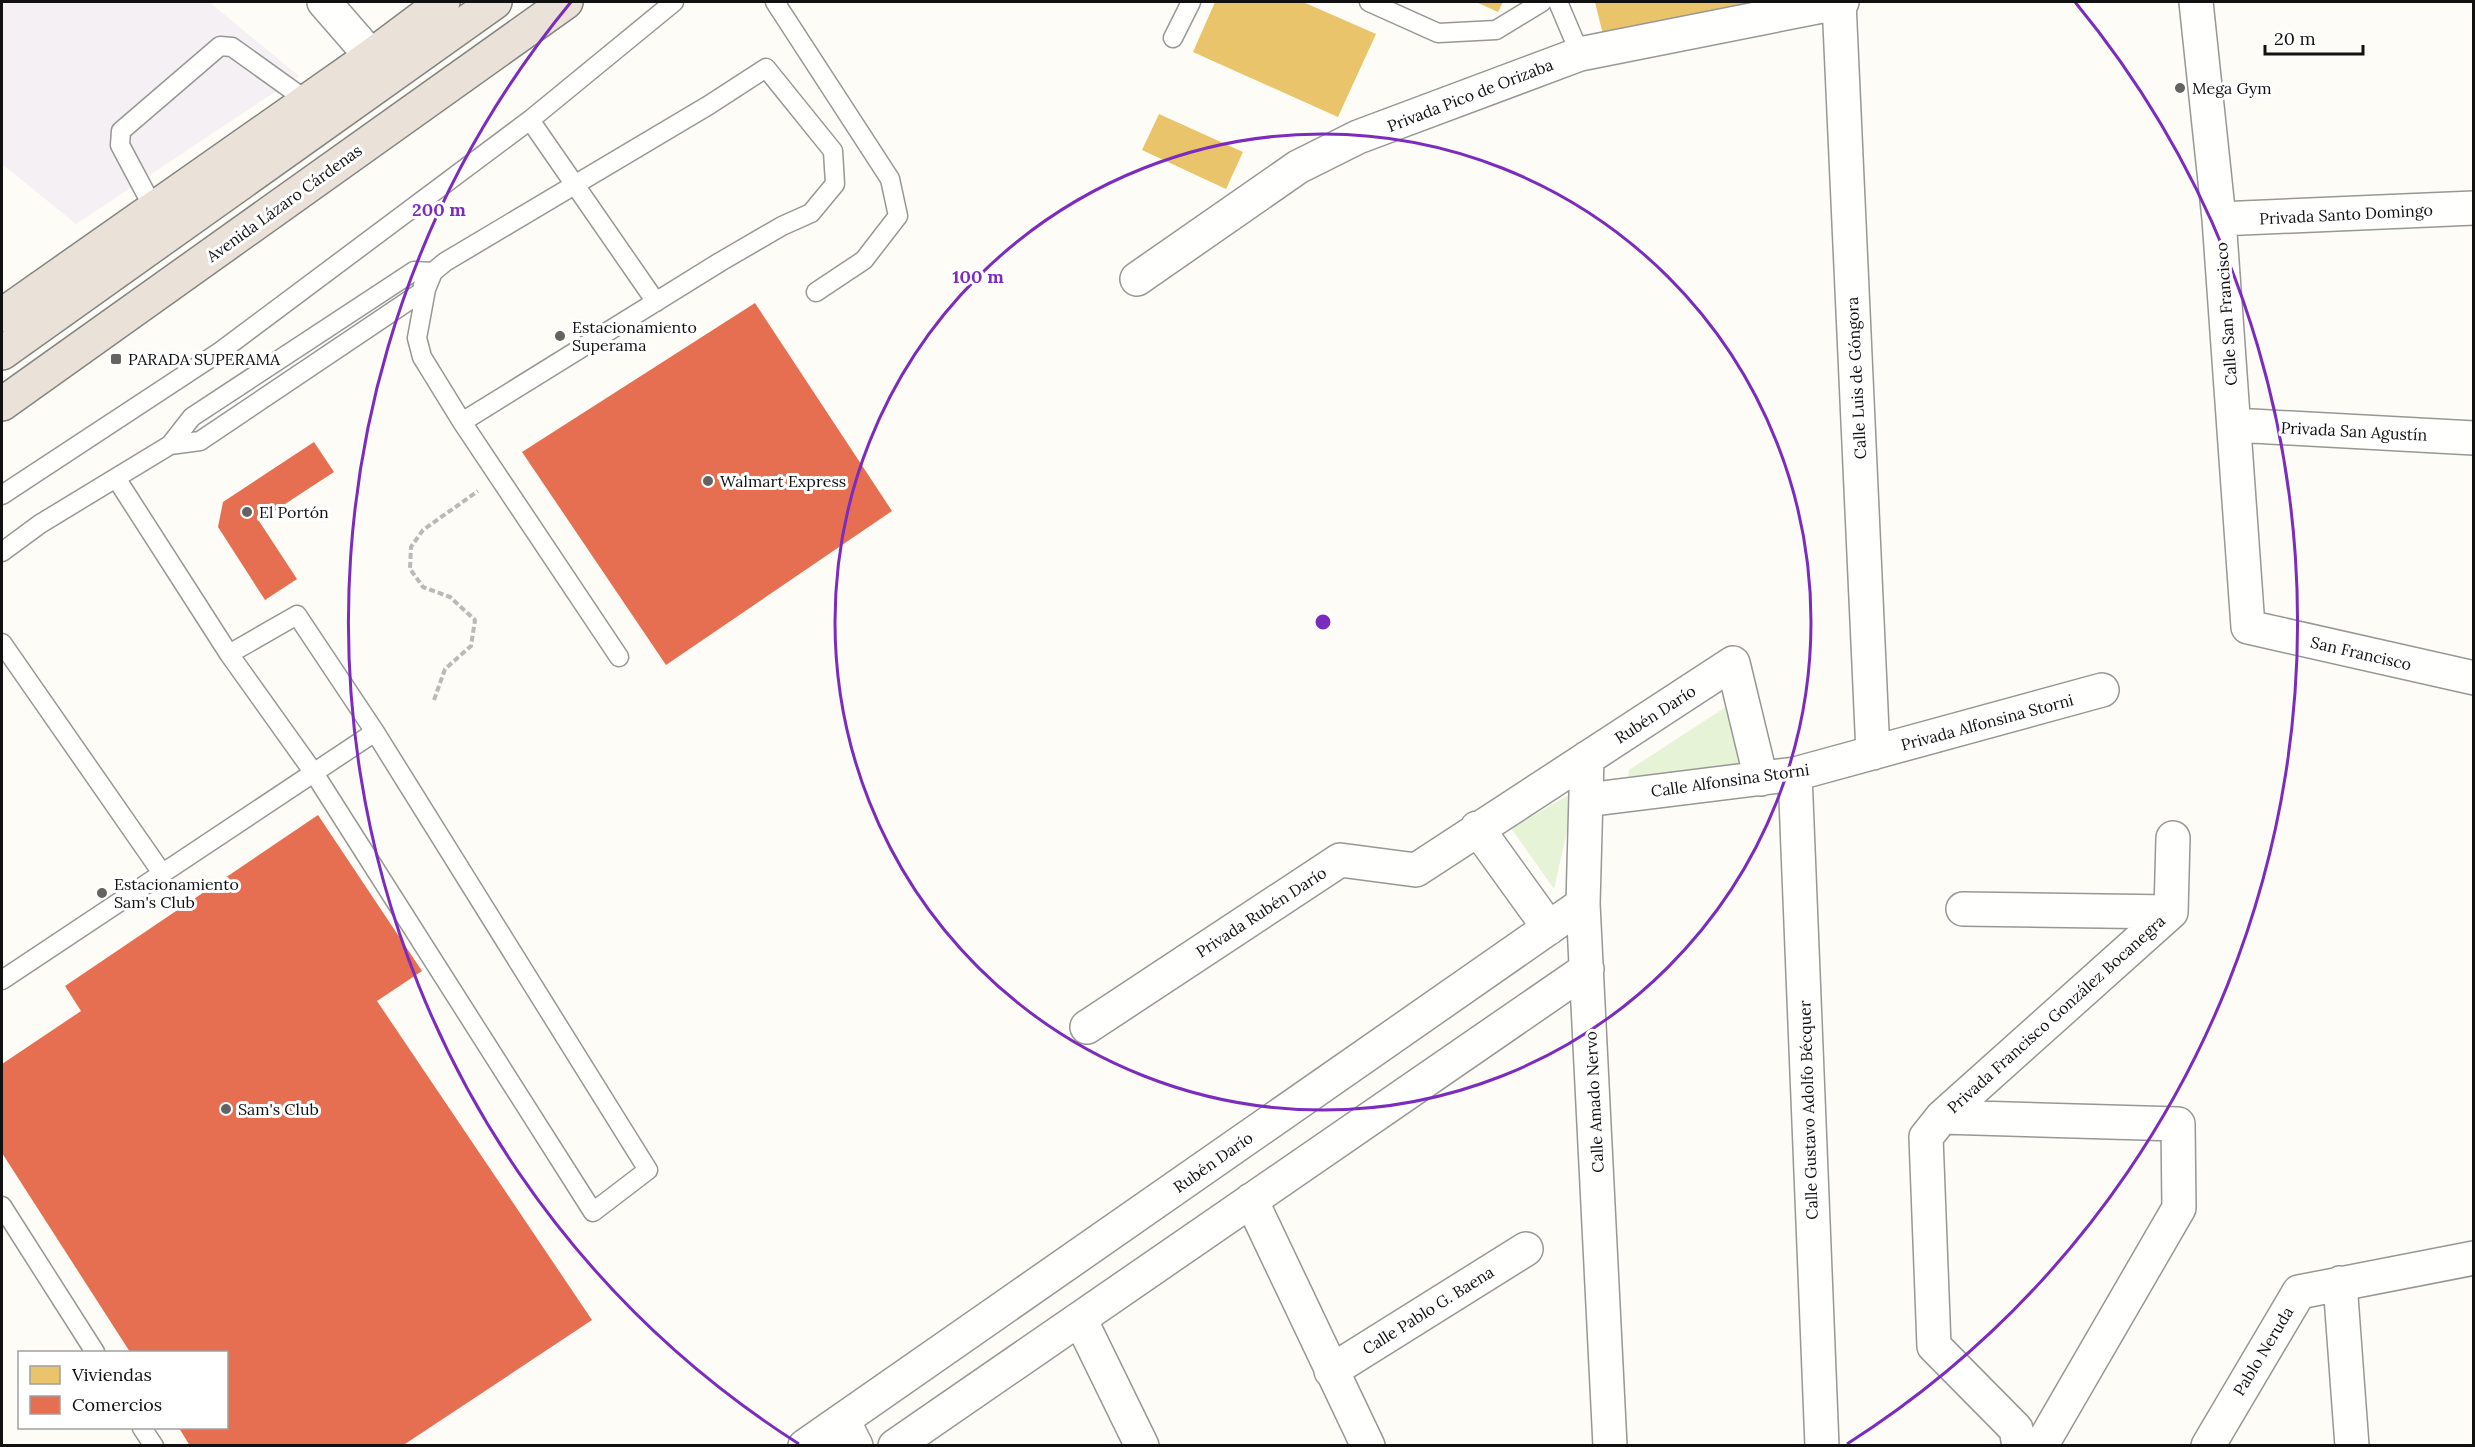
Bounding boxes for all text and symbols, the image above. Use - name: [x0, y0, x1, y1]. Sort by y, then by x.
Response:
- scale bar: [2265, 18, 2362, 56]
- text: 20 m: [2274, 27, 2316, 50]
- street label: Privada Pico de Orizaba: [1384, 54, 1556, 136]
- place label: Mega Gym: [2192, 78, 2272, 98]
- marker: Mega Gym: [2173, 81, 2187, 95]
- street label: Avenida Lázaro Cárdenas: [202, 140, 366, 267]
- text: 200 m: [412, 198, 466, 221]
- street label: Privada Santo Domingo: [2259, 199, 2433, 229]
- street label: Calle San Francisco: [2211, 242, 2241, 386]
- text: 100 m: [952, 265, 1004, 288]
- street label: Calle Luis de Góngora: [1842, 296, 1870, 460]
- place label: Estacionamiento Superama: [572, 317, 697, 355]
- marker: Estacionamiento Superama: [553, 329, 567, 343]
- place label: PARADA SUPERAMA: [128, 349, 281, 369]
- marker: PARADA SUPERAMA: [109, 352, 123, 366]
- street label: Privada San Agustín: [2280, 417, 2428, 445]
- place label: Walmart Express: [720, 471, 846, 491]
- marker: Walmart Express: [701, 474, 715, 488]
- place label: El Portón: [259, 502, 329, 522]
- marker: El Portón: [240, 505, 254, 519]
- centre of rings: [1313, 612, 1333, 632]
- street label: San Francisco: [2309, 632, 2413, 674]
- street label: Rubén Darío: [1611, 680, 1699, 748]
- street label: Privada Alfonsina Storni: [1899, 689, 2075, 755]
- street label: Calle Alfonsina Storni: [1650, 759, 1810, 801]
- street label: Privada Rubén Darío: [1192, 862, 1330, 962]
- place label: Estacionamiento Sam's Club: [114, 874, 239, 912]
- marker: Estacionamiento Sam's Club: [95, 886, 109, 900]
- street label: Privada Francisco González Bocanegra: [1943, 911, 2169, 1117]
- street label: Calle Gustavo Adolfo Bécquer: [1794, 1000, 1822, 1220]
- street label: Calle Amado Nervo: [1580, 1031, 1608, 1173]
- place label: Sam's Club: [238, 1099, 319, 1119]
- marker: Sam's Club: [219, 1102, 233, 1116]
- street label: Rubén Darío: [1169, 1127, 1257, 1197]
- street label: Calle Pablo G. Baena: [1359, 1261, 1497, 1359]
- street label: Pablo Neruda: [2229, 1303, 2297, 1399]
- legend: [18, 1351, 228, 1429]
- text: Viviendas: [71, 1363, 152, 1386]
- text: Comercios: [72, 1393, 162, 1416]

